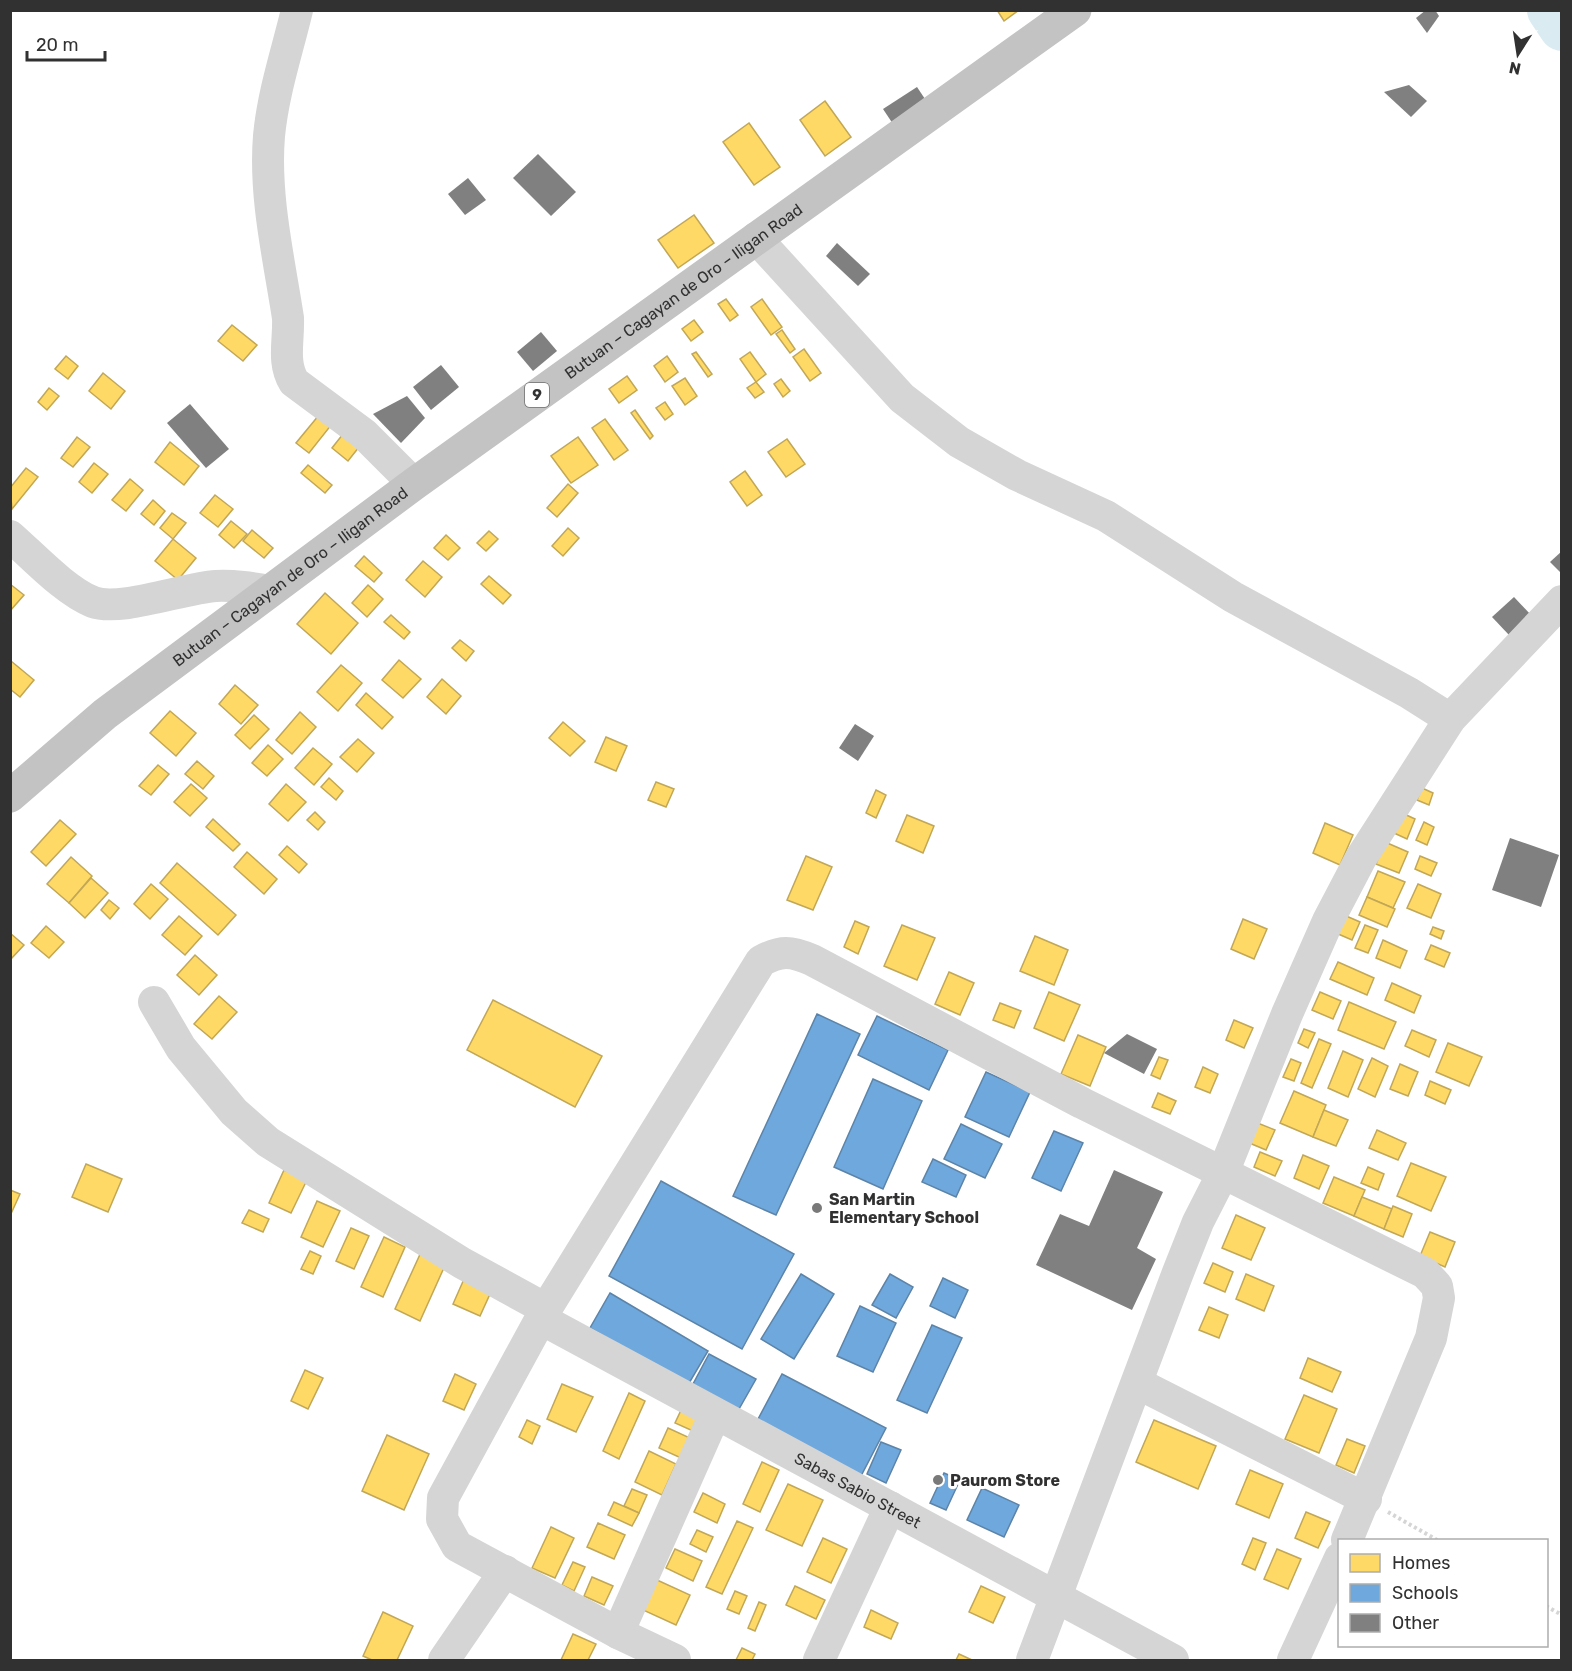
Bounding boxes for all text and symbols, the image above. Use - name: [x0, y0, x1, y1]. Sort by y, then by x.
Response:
- scale bar: [27, 24, 105, 62]
- north arrow: [1488, 24, 1548, 84]
- text: 20 m: [36, 34, 78, 56]
- text: N: [1507, 58, 1523, 79]
- street label: Butuan – Cagayan de Oro – Iligan Road: [561, 200, 806, 383]
- road number: 9: [525, 383, 549, 407]
- street label: Butuan – Cagayan de Oro – Iligan Road: [169, 483, 411, 670]
- place label: San Martin Elementary School: [829, 1190, 979, 1227]
- marker: San Martin Elementary School: [810, 1201, 824, 1215]
- street label: Sabas Sabio Street: [791, 1449, 924, 1532]
- place label: Paurom Store: [950, 1471, 1060, 1490]
- marker: Paurom Store: [931, 1473, 945, 1487]
- legend: [1338, 1539, 1548, 1647]
- text: Homes: [1392, 1552, 1450, 1574]
- text: Schools: [1392, 1582, 1458, 1604]
- text: Other: [1392, 1612, 1439, 1634]

